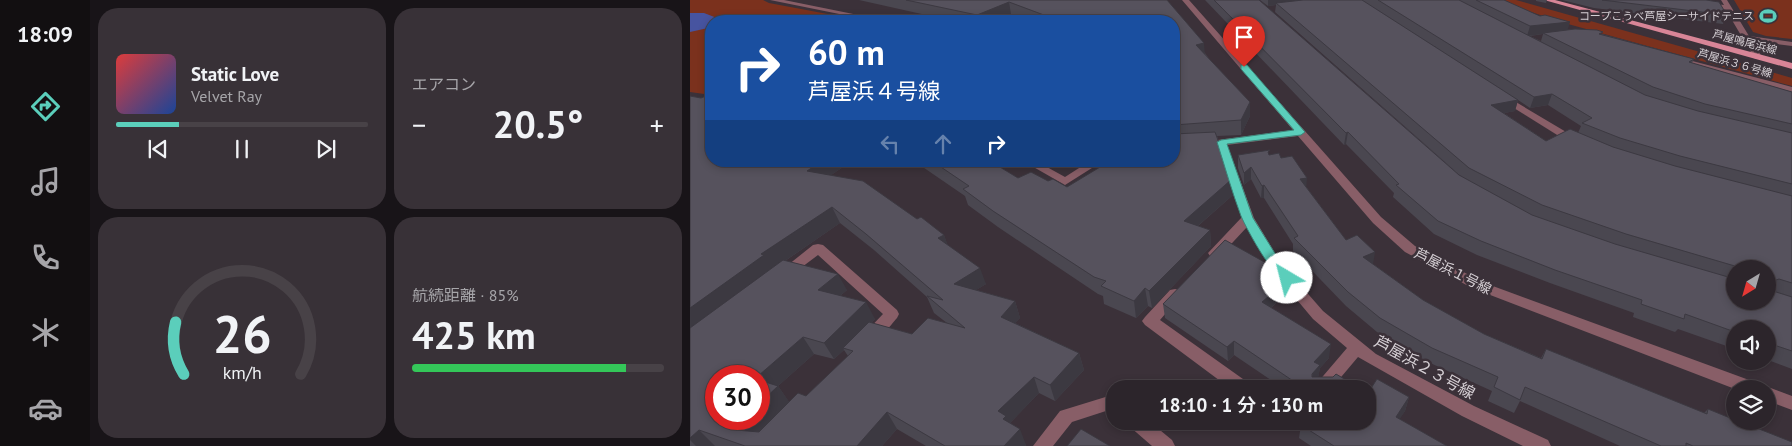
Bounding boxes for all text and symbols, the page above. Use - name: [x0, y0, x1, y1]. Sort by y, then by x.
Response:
- sports icon: コープこうべ芦屋シーサイドテニス: [1758, 6, 1778, 26]
- place label: コープこうべ芦屋シーサイドテニス: [1579, 9, 1754, 23]
- pin: [1223, 16, 1265, 67]
- text: 18:09: [17, 20, 73, 48]
- icon: arrive: [1230, 23, 1258, 51]
- street label: 芦屋鳴尾浜線: [1711, 27, 1779, 57]
- text: 60 m: [808, 29, 885, 75]
- icon: right: [725, 35, 790, 100]
- street label: 芦屋浜３６号線: [1696, 46, 1774, 80]
- text: Static Love: [191, 62, 279, 86]
- text: エアコン: [412, 74, 476, 94]
- text: 芦屋浜４号線: [808, 77, 940, 105]
- text: Velvet Ray: [191, 86, 262, 106]
- icon: directions: [28, 89, 63, 124]
- text: 20.5°: [493, 99, 583, 148]
- text: −: [412, 106, 426, 143]
- text: +: [650, 106, 664, 143]
- icon: left: [876, 130, 904, 158]
- icon: ahead: [929, 130, 957, 158]
- icon: right: [982, 130, 1010, 158]
- icon: previous: [144, 135, 172, 163]
- icon: pause: [228, 135, 256, 163]
- icon: next: [312, 135, 340, 163]
- icon: music: [28, 164, 63, 199]
- icon: phone: [28, 240, 63, 275]
- street label: 芦屋浜１号線: [1411, 244, 1495, 298]
- position arrow: [1260, 251, 1312, 303]
- north arrow: [1726, 260, 1776, 310]
- map controls: [1726, 260, 1776, 430]
- text: 航続距離 · 85%: [412, 285, 519, 305]
- text: 26: [213, 300, 271, 367]
- text: 425 km: [412, 310, 536, 359]
- icon: climate: [28, 315, 63, 350]
- button: sound: [1726, 320, 1776, 370]
- street label: 芦屋浜２３号線: [1371, 331, 1479, 403]
- text: km/h: [222, 361, 262, 384]
- speed limit sign: 30: [705, 365, 770, 430]
- button: layers: [1726, 380, 1776, 430]
- icon: car: [28, 391, 63, 426]
- text: 18:10 · 1 分 · 130 m: [1159, 393, 1323, 417]

